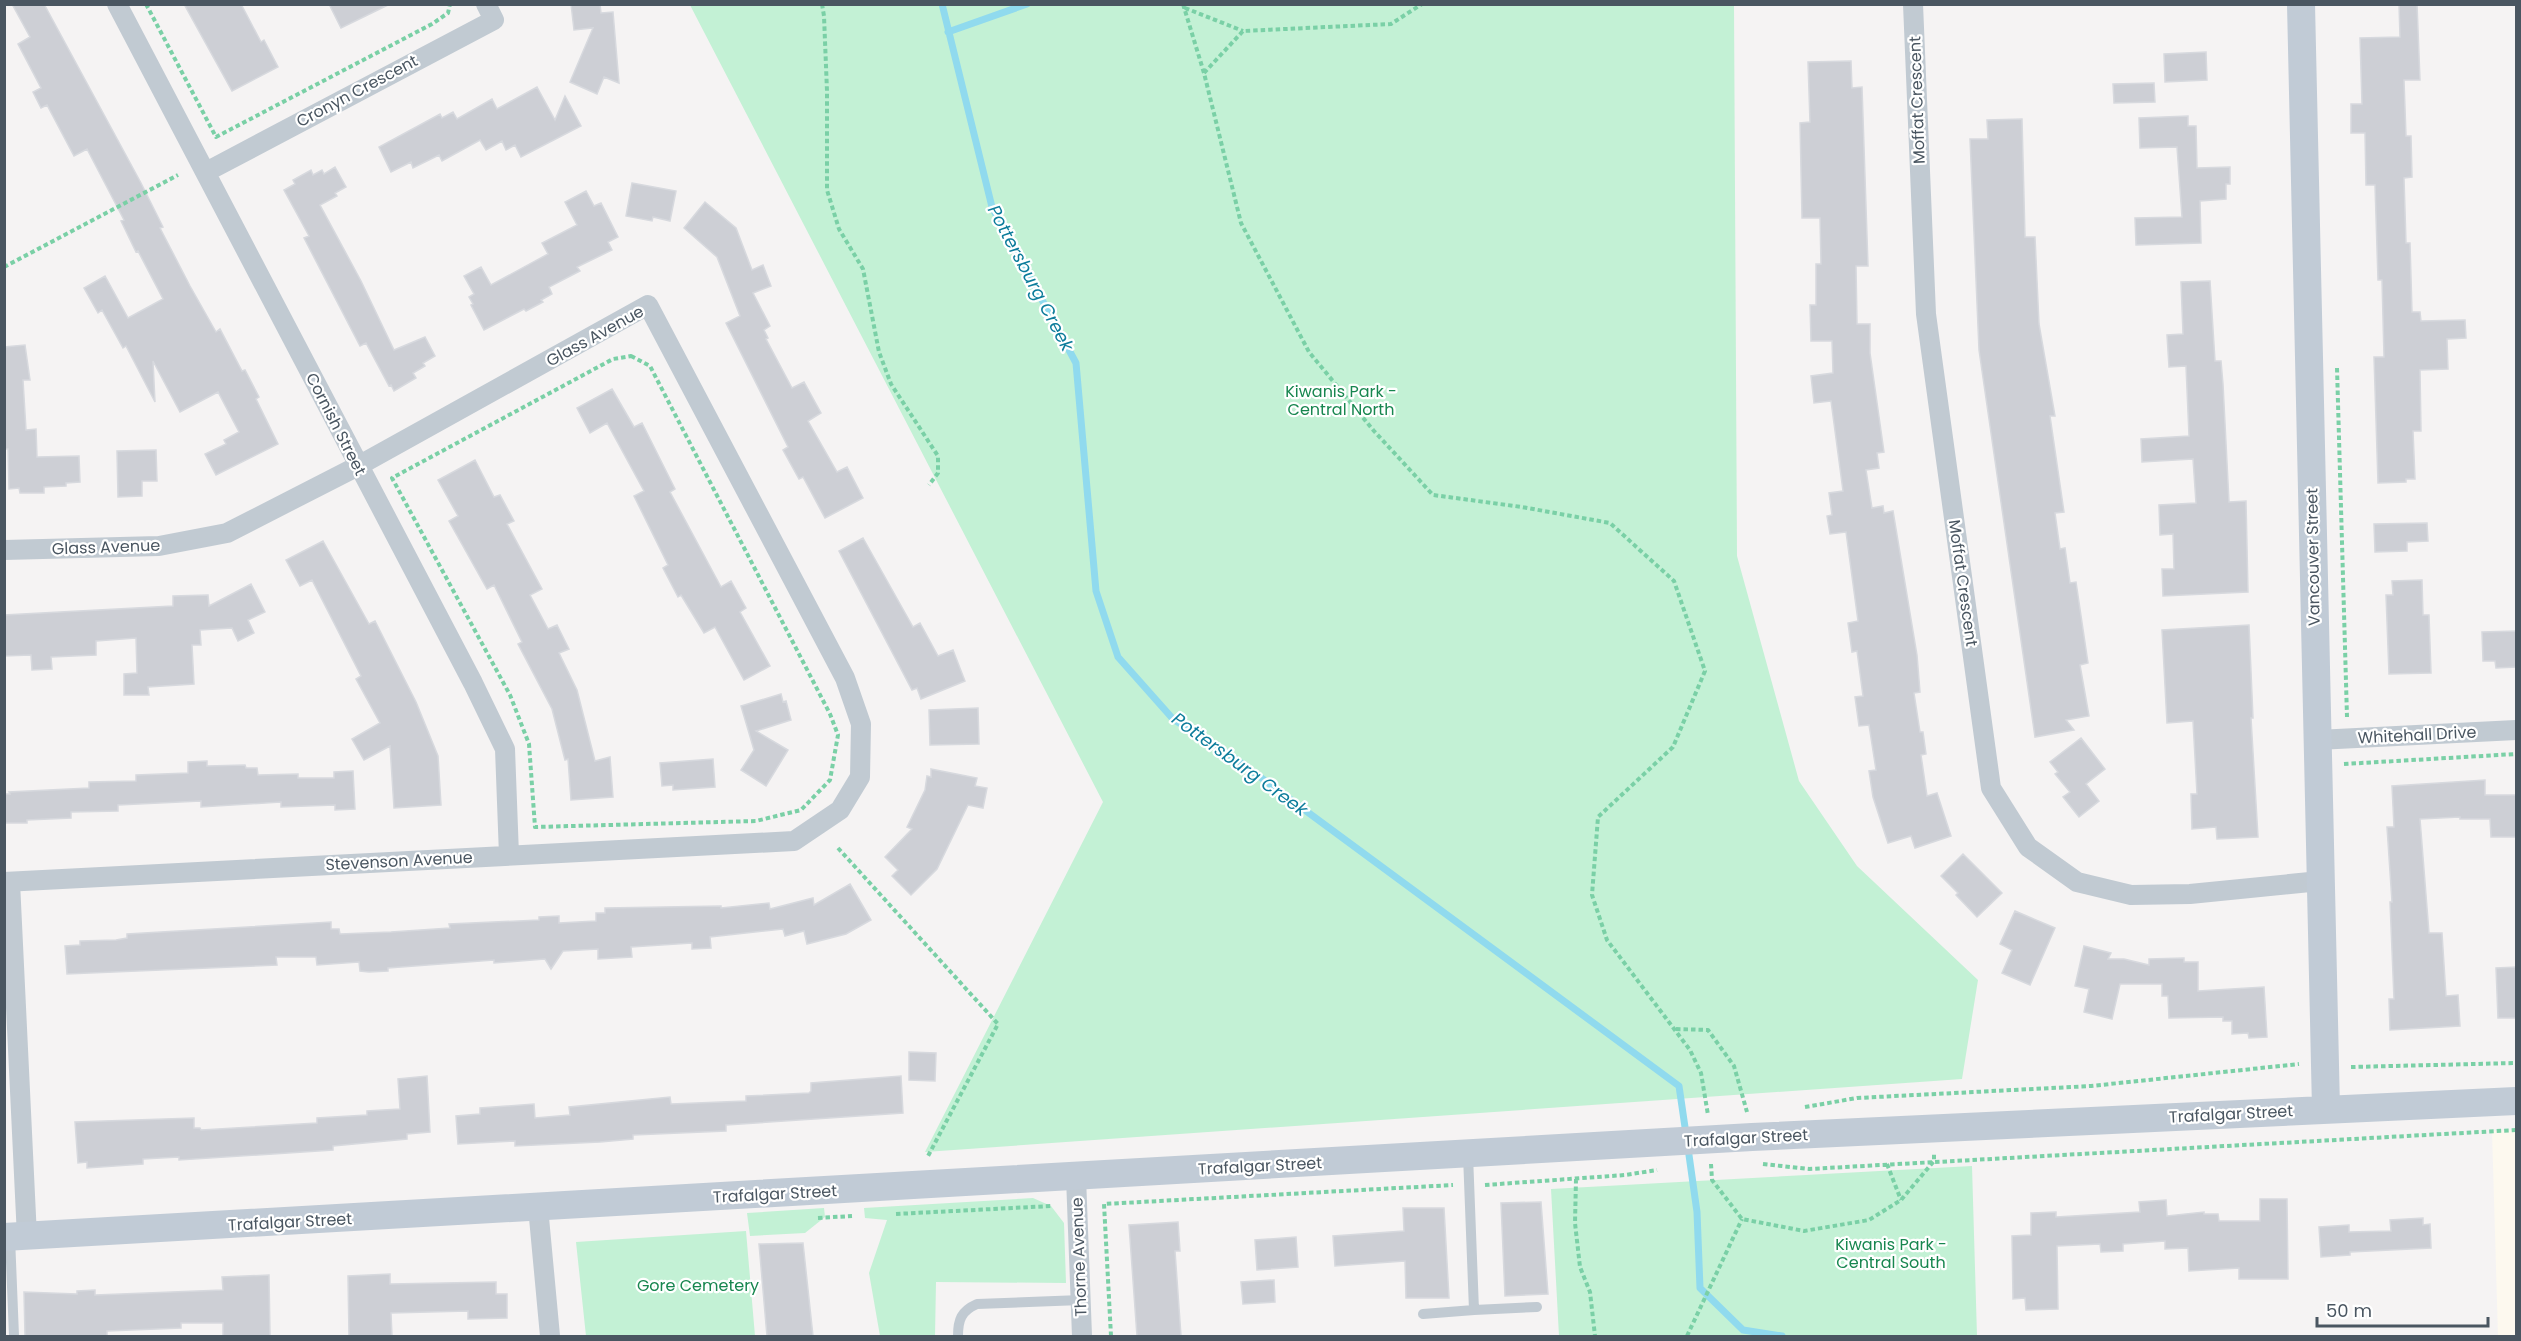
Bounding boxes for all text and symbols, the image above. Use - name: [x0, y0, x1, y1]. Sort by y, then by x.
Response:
- street label: Moffat Crescent: [1903, 36, 1931, 164]
- street label: Cronyn Crescent: [292, 49, 422, 133]
- water label: Pottersburg Creek: [982, 200, 1081, 356]
- street label: Glass Avenue: [542, 300, 648, 372]
- street label: Cornish Street: [300, 369, 372, 479]
- park label: Kiwanis Park - Central North: [1285, 380, 1397, 421]
- street label: Vancouver Street: [2300, 488, 2326, 626]
- street label: Moffat Crescent: [1943, 518, 1983, 648]
- street label: Glass Avenue: [51, 534, 161, 560]
- water label: Pottersburg Creek: [1167, 706, 1314, 822]
- street label: Whitehall Drive: [2357, 720, 2477, 750]
- street label: Stevenson Avenue: [325, 846, 473, 876]
- street label: Trafalgar Street: [2168, 1099, 2294, 1129]
- street label: Trafalgar Street: [1683, 1123, 1809, 1153]
- street label: Trafalgar Street: [1197, 1151, 1323, 1181]
- street label: Trafalgar Street: [712, 1179, 838, 1209]
- street label: Thorne Avenue: [1065, 1197, 1093, 1317]
- street label: Trafalgar Street: [227, 1207, 353, 1237]
- park label: Kiwanis Park - Central South: [1835, 1233, 1947, 1274]
- park label: Gore Cemetery: [637, 1274, 759, 1297]
- scale bar: [2317, 1290, 2488, 1328]
- text: 50 m: [2326, 1298, 2372, 1323]

